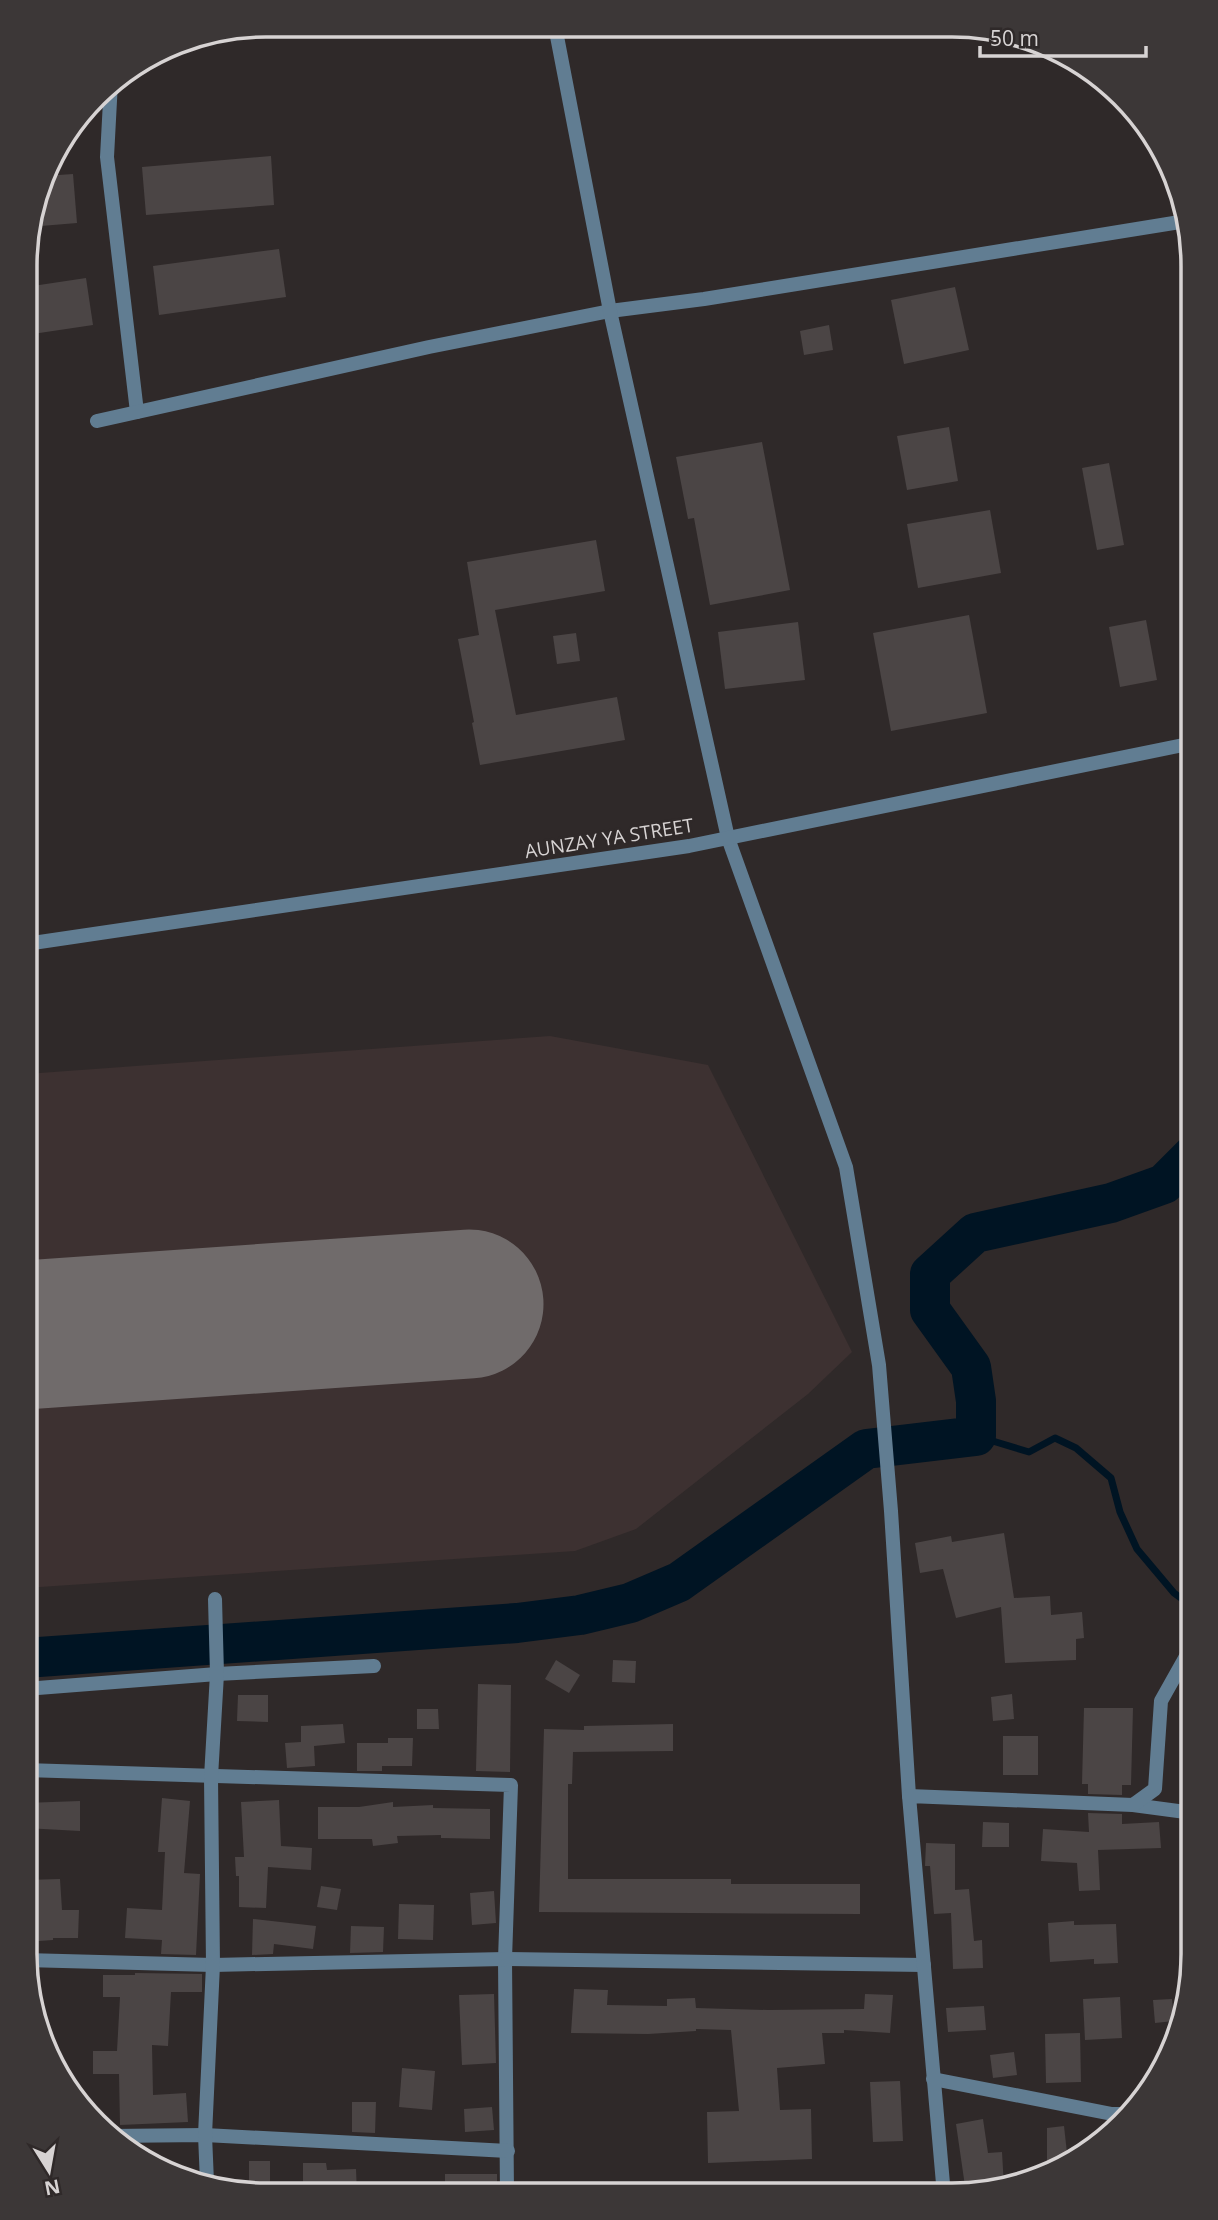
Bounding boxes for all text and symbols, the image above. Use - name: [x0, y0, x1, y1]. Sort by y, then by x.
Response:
- scale bar: [980, 14, 1146, 58]
- text: 50 m: [990, 24, 1039, 52]
- street label: AUNZAY YA STREET: [523, 812, 696, 864]
- north arrow: [14, 2136, 84, 2206]
- text: N: [42, 2173, 62, 2202]

